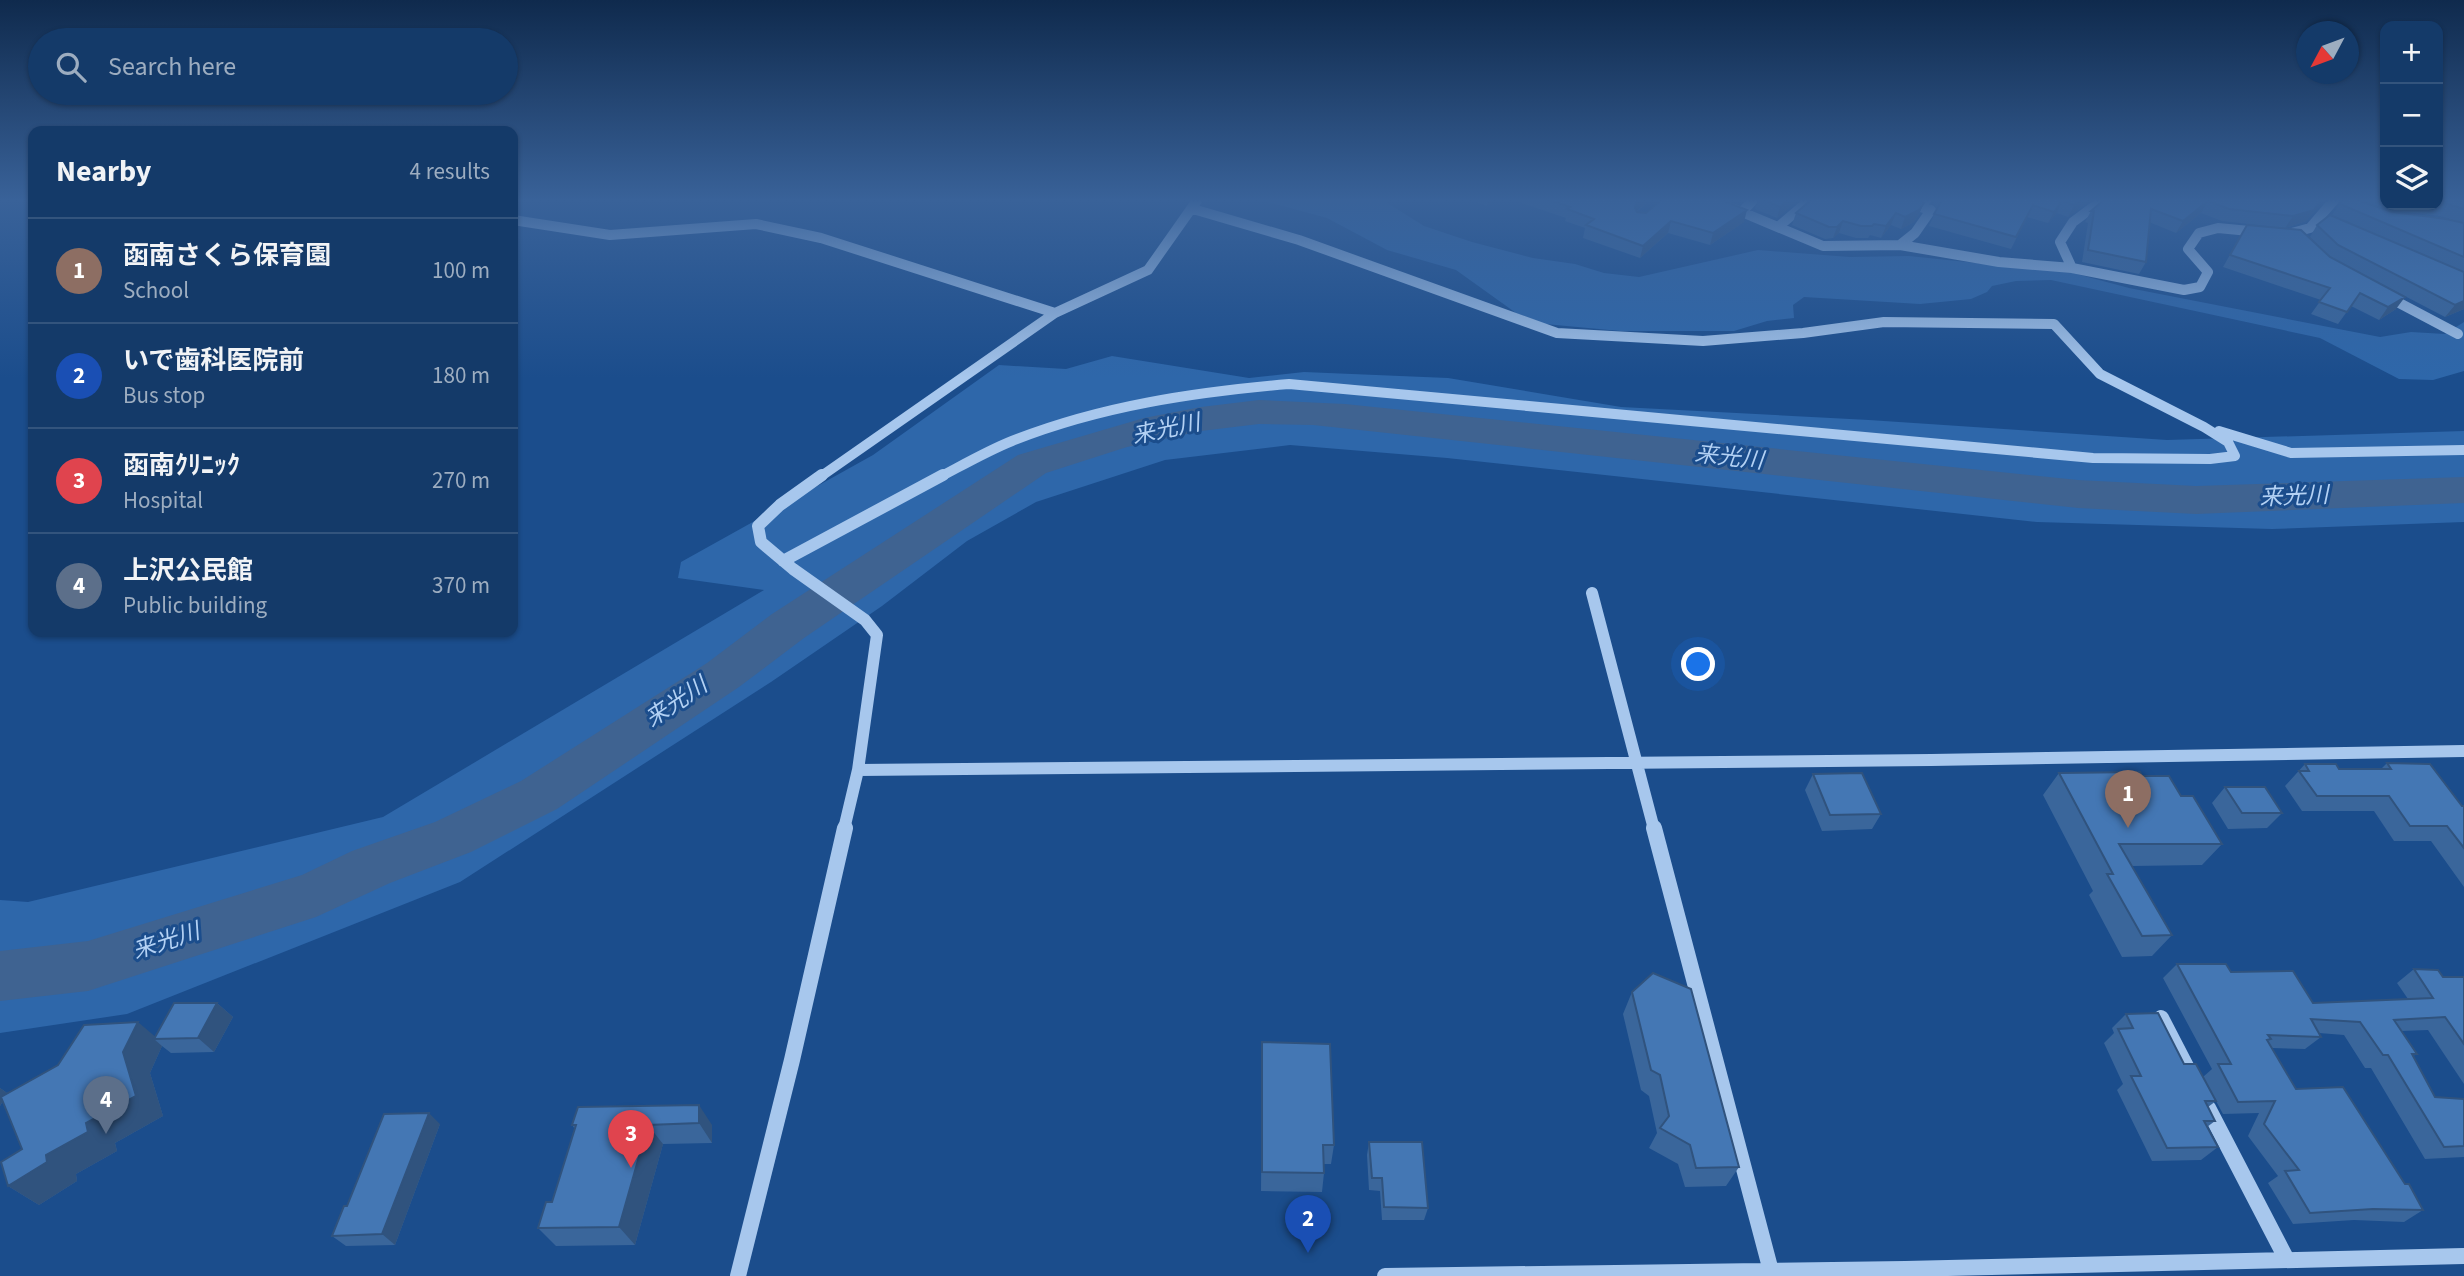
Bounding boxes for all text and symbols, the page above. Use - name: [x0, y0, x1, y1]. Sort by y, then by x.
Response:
- north arrow: [2296, 21, 2359, 84]
- map controls: [2380, 21, 2443, 210]
- button: +: [2380, 21, 2443, 84]
- search box: [28, 28, 518, 105]
- icon: search: [52, 48, 90, 86]
- text: Search here: [108, 48, 236, 85]
- button: −: [2380, 84, 2443, 147]
- button: layers: [2380, 147, 2443, 210]
- text: Nearby: [56, 150, 151, 193]
- text: 4 results: [410, 155, 490, 188]
- text: 函南さくら保育園: [123, 237, 331, 274]
- text: 1: [73, 254, 85, 287]
- text: 100 m: [432, 254, 490, 287]
- text: School: [123, 274, 189, 307]
- text: いで歯科医院前: [123, 342, 304, 379]
- text: 2: [73, 359, 85, 392]
- text: 180 m: [432, 359, 490, 392]
- text: Bus stop: [123, 379, 205, 412]
- water label: 来光川: [1129, 405, 1206, 452]
- water label: 来光川: [1693, 437, 1768, 477]
- text: 函南ｸﾘﾆｯｸ: [123, 447, 240, 484]
- text: 3: [73, 464, 85, 497]
- text: 270 m: [432, 464, 490, 497]
- water label: 来光川: [2259, 478, 2332, 514]
- text: Hospital: [123, 484, 203, 517]
- text: 上沢公民館: [123, 552, 253, 589]
- text: 4: [73, 569, 85, 602]
- text: 370 m: [432, 569, 490, 602]
- text: Public building: [123, 589, 267, 622]
- your location: [1681, 647, 1715, 681]
- water label: 来光川: [638, 667, 716, 735]
- pin: 1: [2105, 770, 2151, 828]
- water label: 来光川: [128, 914, 207, 967]
- pin: 4: [83, 1076, 129, 1134]
- pin: 3: [608, 1110, 654, 1168]
- pin: 2: [1285, 1195, 1331, 1253]

